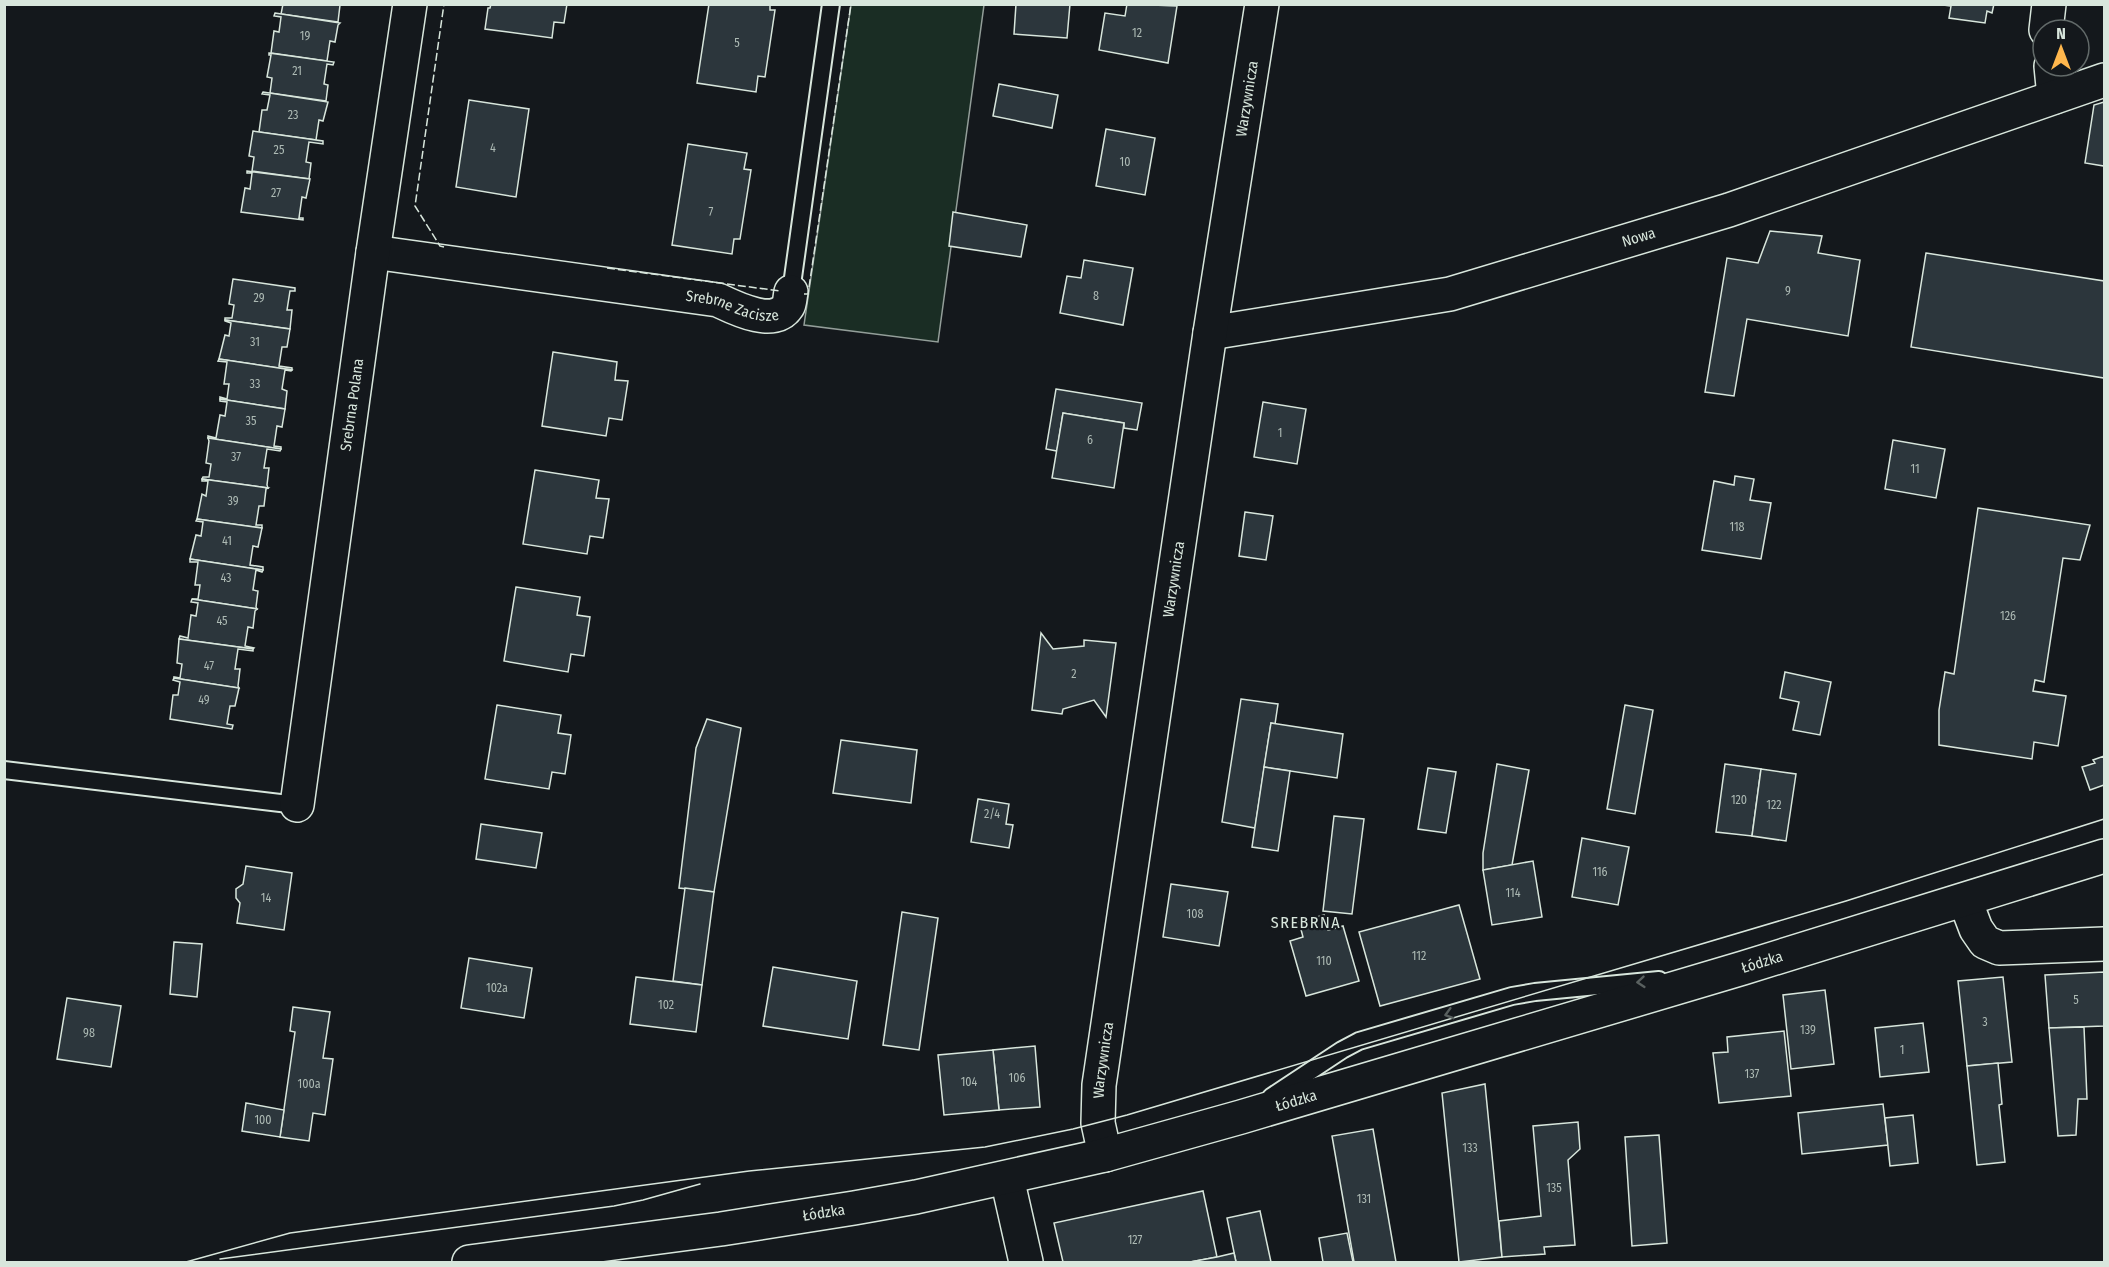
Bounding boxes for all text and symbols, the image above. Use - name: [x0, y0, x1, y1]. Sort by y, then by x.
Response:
- north arrow: [2031, 18, 2091, 78]
- text: N: [2056, 24, 2066, 43]
- house number: 12: [1132, 26, 1142, 40]
- house number: 19: [300, 29, 310, 43]
- house number: 5: [734, 36, 740, 50]
- street label: Warzywnicza: [1232, 59, 1262, 138]
- house number: 21: [292, 64, 302, 78]
- house number: 23: [288, 108, 298, 122]
- house number: 4: [490, 141, 496, 155]
- house number: 25: [274, 143, 285, 157]
- house number: 10: [1120, 155, 1130, 169]
- house number: 27: [271, 186, 281, 200]
- house number: 7: [709, 205, 714, 219]
- street label: Nowa: [1620, 224, 1657, 251]
- house number: 9: [1785, 284, 1791, 298]
- street label: Srebrne Zacisze: [685, 287, 781, 325]
- house number: 8: [1093, 289, 1099, 303]
- house number: 29: [253, 291, 265, 305]
- house number: 31: [250, 335, 260, 349]
- street label: Srebrna Polana: [337, 357, 367, 452]
- house number: 33: [250, 377, 260, 391]
- house number: 35: [246, 414, 257, 428]
- house number: 1: [1278, 426, 1282, 440]
- house number: 6: [1087, 433, 1093, 447]
- house number: 37: [231, 450, 241, 464]
- house number: 11: [1910, 462, 1920, 476]
- house number: 39: [227, 494, 239, 508]
- house number: 118: [1729, 520, 1745, 534]
- house number: 41: [222, 534, 232, 548]
- street label: Warzywnicza: [1159, 540, 1188, 619]
- house number: 43: [220, 571, 232, 585]
- house number: 126: [2000, 609, 2016, 623]
- house number: 45: [216, 614, 228, 628]
- house number: 47: [204, 659, 214, 673]
- house number: 2: [1071, 667, 1077, 681]
- house number: 49: [198, 693, 210, 707]
- house number: 120: [1731, 793, 1747, 807]
- house number: 122: [1766, 798, 1782, 812]
- house number: 2/4: [984, 807, 1000, 821]
- house number: 116: [1592, 865, 1608, 879]
- house number: 114: [1505, 886, 1521, 900]
- house number: 14: [261, 891, 271, 905]
- house number: 108: [1187, 907, 1203, 921]
- district label: SREBRNA: [1271, 913, 1341, 932]
- street label: Łódzka: [1739, 947, 1785, 977]
- house number: 112: [1412, 949, 1426, 963]
- house number: 110: [1316, 954, 1332, 968]
- one-way arrow: [1636, 975, 1646, 988]
- house number: 102a: [486, 981, 508, 995]
- house number: 5: [2073, 993, 2079, 1007]
- house number: 102: [658, 998, 674, 1012]
- one-way arrow: [1445, 1007, 1455, 1019]
- house number: 3: [1982, 1015, 1988, 1029]
- street label: Warzywnicza: [1090, 1021, 1117, 1098]
- house number: 139: [1800, 1023, 1816, 1037]
- house number: 98: [83, 1026, 95, 1040]
- house number: 1: [1900, 1043, 1904, 1057]
- house number: 137: [1745, 1067, 1760, 1081]
- house number: 106: [1009, 1071, 1025, 1085]
- house number: 104: [961, 1075, 978, 1089]
- house number: 100a: [297, 1077, 321, 1091]
- street label: Łódzka: [1273, 1086, 1319, 1115]
- house number: 100: [254, 1113, 272, 1127]
- house number: 133: [1462, 1141, 1478, 1155]
- house number: 135: [1546, 1181, 1562, 1195]
- house number: 131: [1357, 1192, 1371, 1206]
- street label: Łódzka: [801, 1201, 846, 1225]
- house number: 127: [1128, 1233, 1143, 1247]

